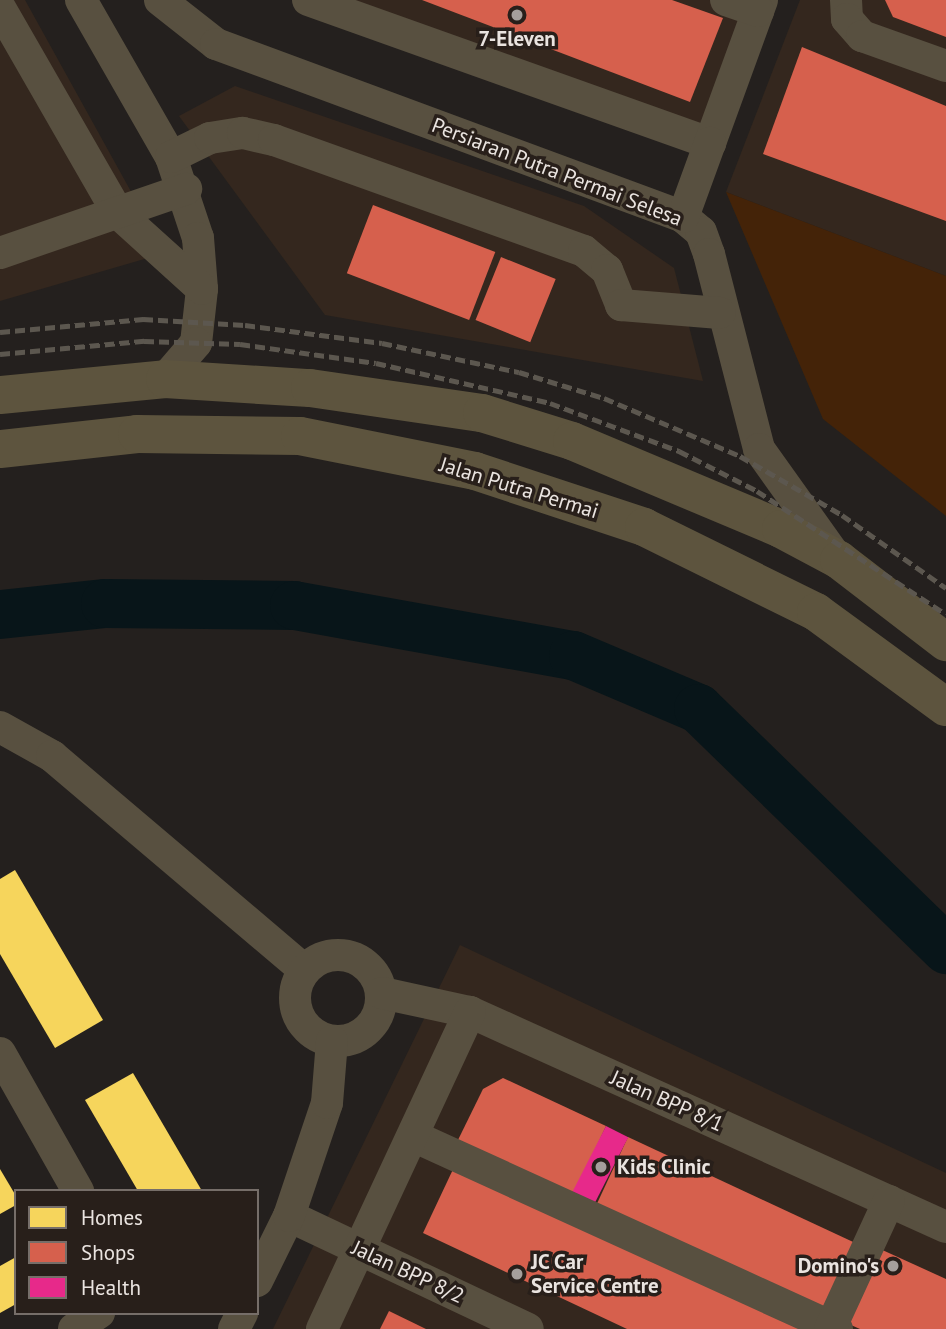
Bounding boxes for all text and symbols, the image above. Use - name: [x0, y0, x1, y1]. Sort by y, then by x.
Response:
- marker: 7-Eleven: [509, 7, 525, 23]
- place label: 7-Eleven: [478, 26, 556, 52]
- street label: Persiaran Putra Permai Selesa: [428, 113, 686, 231]
- street label: Jalan Putra Permai: [437, 452, 601, 524]
- street label: Jalan BPP 8/1: [606, 1065, 728, 1137]
- place label: Kids Clinic: [617, 1154, 711, 1180]
- marker: Kids Clinic: [591, 1157, 611, 1177]
- legend: [14, 1189, 259, 1315]
- text: Homes: [81, 1204, 143, 1231]
- street label: Jalan BPP 8/2: [347, 1235, 469, 1309]
- text: Shops: [81, 1239, 135, 1266]
- place label: JC Car Service Centre: [531, 1249, 659, 1299]
- place label: Domino's: [798, 1253, 879, 1279]
- marker: Domino's: [885, 1258, 901, 1274]
- marker: JC Car Service Centre: [509, 1266, 525, 1282]
- text: Health: [81, 1274, 141, 1301]

